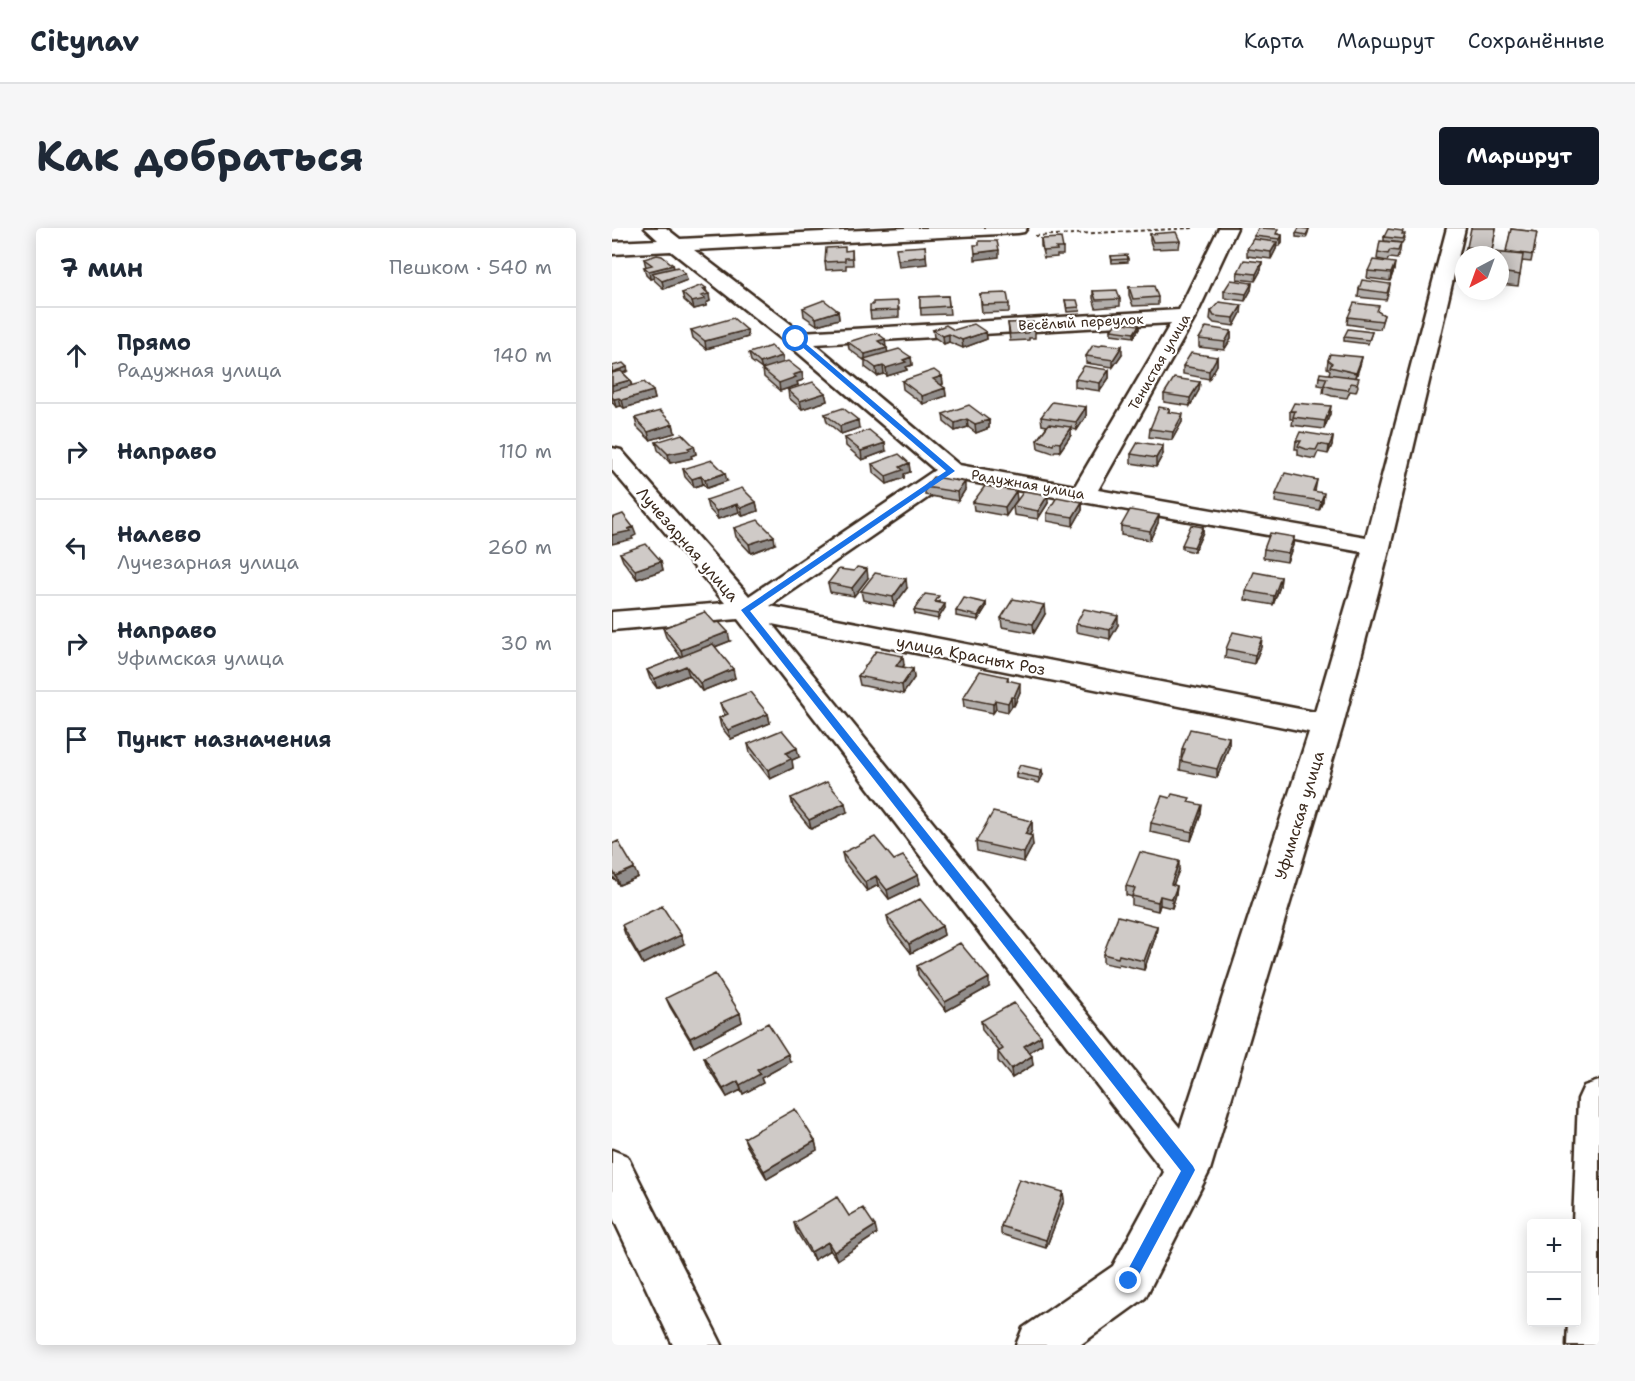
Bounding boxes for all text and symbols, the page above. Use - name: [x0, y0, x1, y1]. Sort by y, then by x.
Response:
- text: Citynav: [30, 22, 139, 60]
- text: Карта: [1244, 27, 1304, 55]
- text: Маршрут: [1337, 27, 1435, 55]
- text: Сохранённые: [1468, 27, 1605, 55]
- button: Маршрут: [1439, 127, 1599, 185]
- text: Как добраться: [36, 128, 364, 184]
- north arrow: [1455, 246, 1509, 300]
- text: 7 мин: [60, 250, 143, 285]
- text: Пешком · 540 m: [389, 254, 552, 280]
- street label: Весёлый переулок: [1018, 310, 1145, 334]
- street label: Тенистая улица: [1124, 310, 1194, 414]
- route start: [782, 325, 808, 351]
- text: Прямо: [117, 328, 191, 357]
- icon: ahead: [60, 339, 93, 372]
- text: 140 m: [493, 342, 552, 368]
- text: Радужная улица: [117, 357, 282, 383]
- icon: right: [60, 435, 93, 468]
- text: Направо: [117, 437, 217, 466]
- text: 110 m: [498, 438, 552, 464]
- street label: Радужная улица: [970, 465, 1087, 503]
- street label: Лучезарная улица: [632, 482, 743, 606]
- text: Налево: [117, 520, 201, 549]
- icon: left: [60, 531, 93, 564]
- text: 260 m: [487, 534, 552, 560]
- text: Лучезарная улица: [117, 549, 299, 575]
- text: Направо: [117, 616, 217, 645]
- icon: right: [60, 627, 93, 660]
- text: 30 m: [500, 630, 552, 656]
- street label: улица Красных Роз: [895, 631, 1047, 680]
- text: Уфимская улица: [117, 645, 284, 671]
- icon: arrive: [60, 723, 93, 756]
- text: Пункт назначения: [117, 725, 331, 754]
- street label: Уфимская улица: [1270, 748, 1329, 882]
- map controls: [1527, 1219, 1581, 1327]
- button: +: [1527, 1219, 1581, 1273]
- route end: [1115, 1267, 1141, 1293]
- button: −: [1527, 1273, 1581, 1327]

